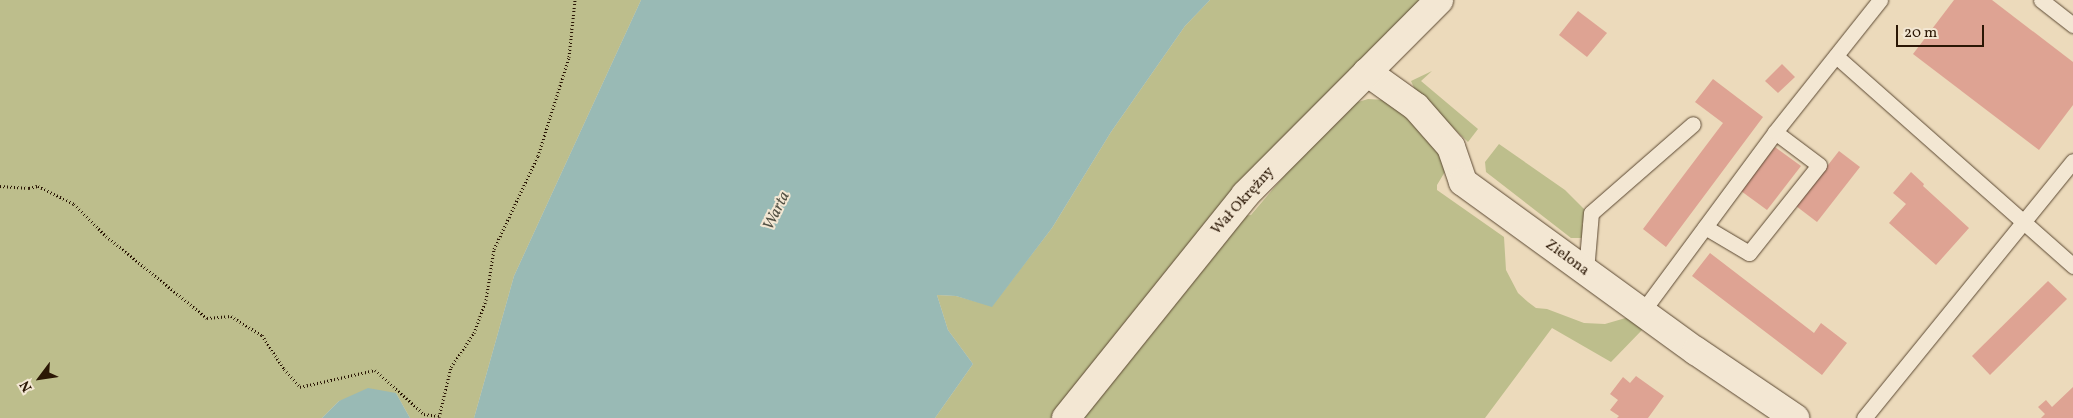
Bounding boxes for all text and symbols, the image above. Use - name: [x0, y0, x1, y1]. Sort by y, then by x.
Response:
- scale bar: [1898, 15, 1986, 47]
- text: 20 m: [1904, 23, 1937, 44]
- street label: Wał Okrężny: [1208, 163, 1278, 239]
- water label: Warta: [759, 189, 795, 233]
- street label: Zielona: [1541, 236, 1593, 280]
- north arrow: [15, 353, 65, 403]
- text: N: [16, 377, 37, 395]

